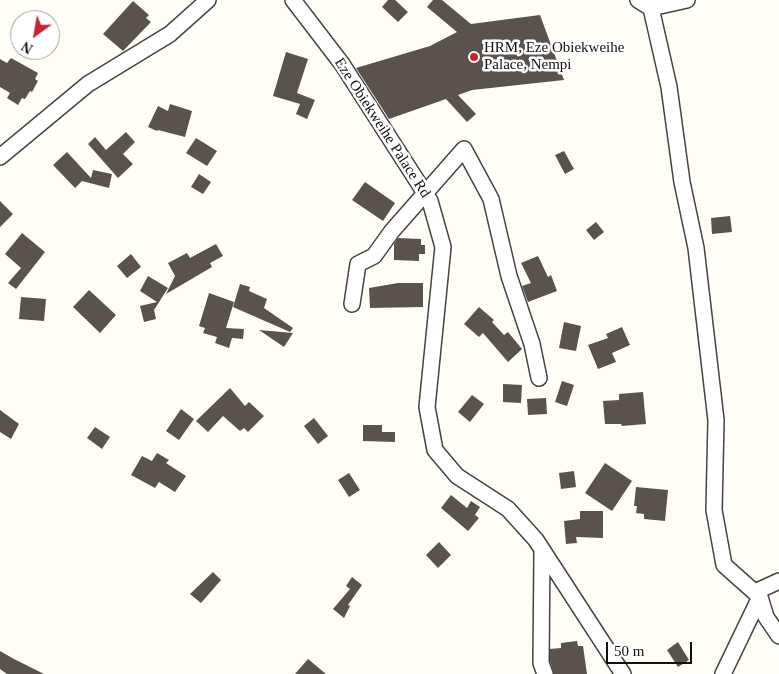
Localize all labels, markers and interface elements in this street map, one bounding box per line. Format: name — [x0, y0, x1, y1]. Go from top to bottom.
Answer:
north arrow — [10, 10, 60, 60]
text: N — [19, 38, 36, 56]
place label: HRM, Eze Obiekweihe Palace, Nempi — [484, 39, 624, 74]
marker: HRM, Eze Obiekweihe Palace, Nempi — [468, 51, 480, 63]
street label: Eze Obiekweihe Palace Rd — [330, 55, 434, 201]
scale bar — [609, 632, 695, 664]
text: 50 m — [614, 643, 644, 659]

